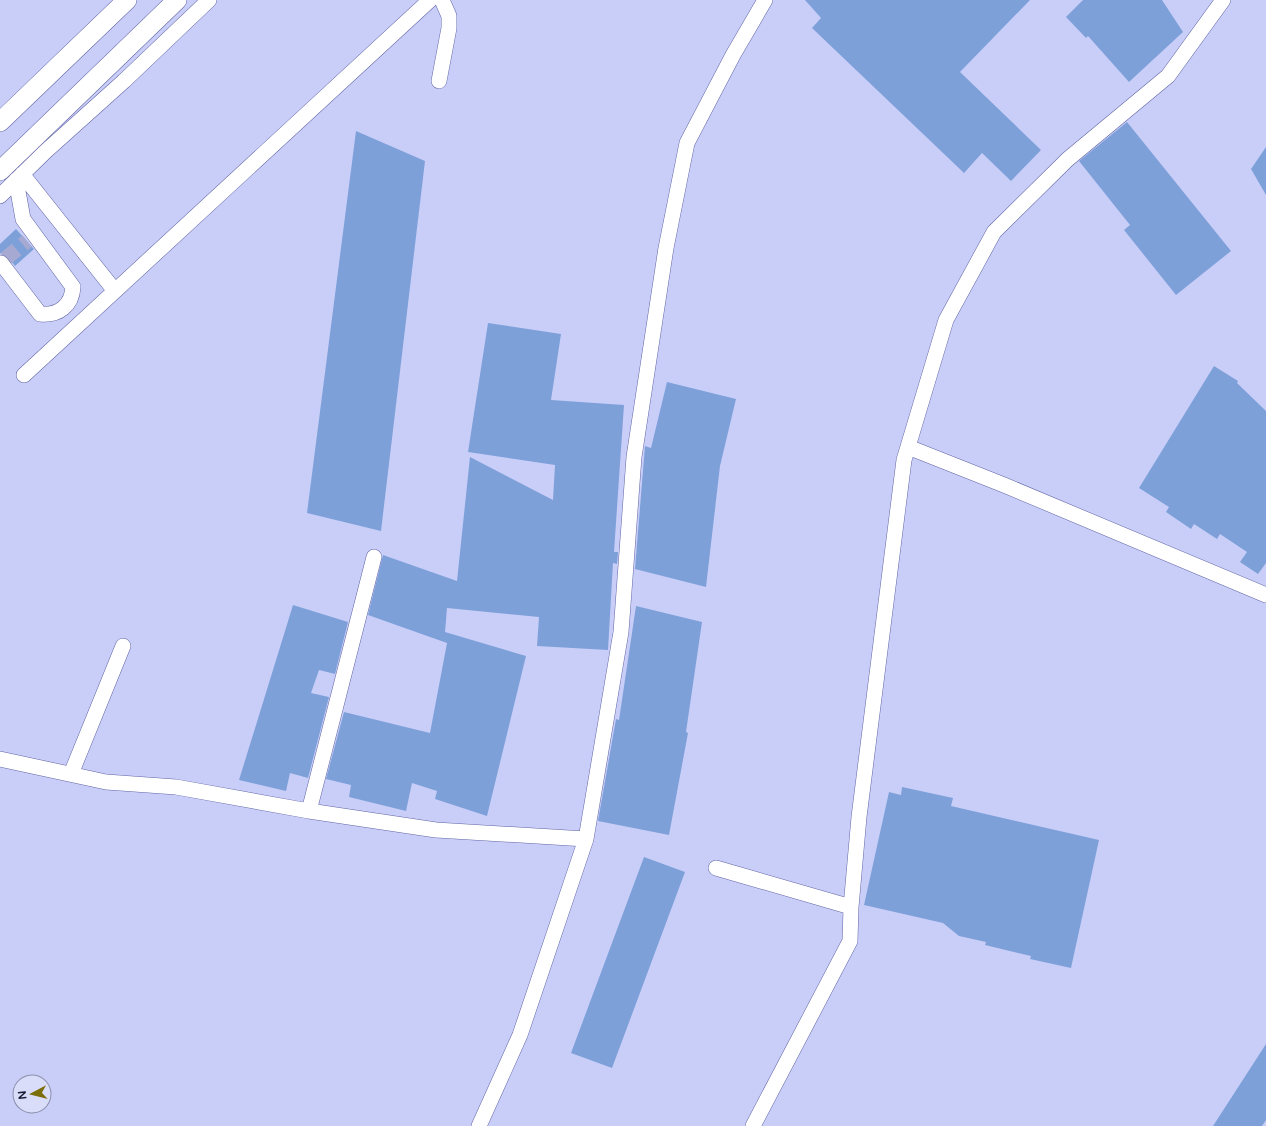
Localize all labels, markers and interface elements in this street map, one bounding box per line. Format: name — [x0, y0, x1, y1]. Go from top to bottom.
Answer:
north arrow — [12, 1074, 52, 1114]
text: N — [16, 1090, 30, 1100]

